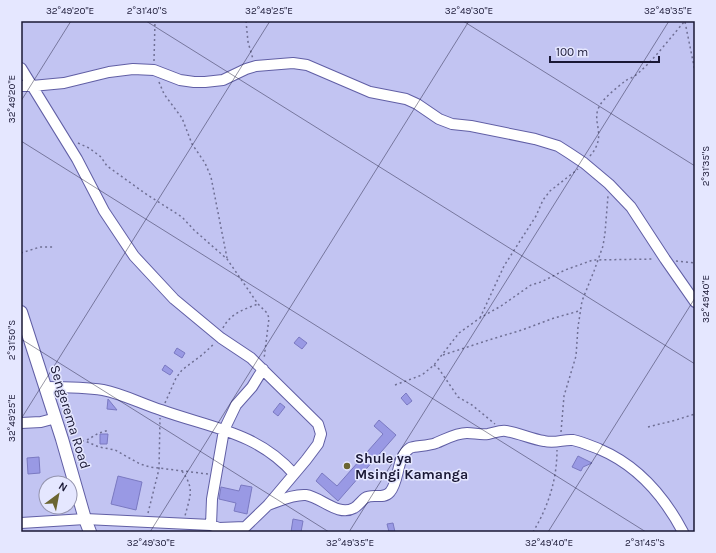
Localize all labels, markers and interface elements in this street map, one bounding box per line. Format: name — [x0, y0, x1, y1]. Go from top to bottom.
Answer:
text: 32°49'20"E — [46, 5, 94, 17]
text: 2°31'40"S — [127, 5, 167, 17]
text: 32°49'25"E — [245, 5, 293, 17]
text: 32°49'30"E — [445, 5, 493, 17]
text: 32°49'35"E — [644, 5, 692, 17]
scale bar — [550, 38, 659, 64]
text: 100 m — [556, 45, 588, 59]
text: 32°49'20"E — [6, 75, 18, 123]
text: 2°31'35"S — [700, 146, 712, 186]
text: 32°49'40"E — [700, 275, 712, 323]
text: 2°31'50"S — [6, 320, 18, 360]
street label: Sengerema Road — [46, 363, 94, 471]
text: 32°49'25"E — [6, 394, 18, 442]
place label: Shule ya Msingi Kamanga — [355, 450, 468, 483]
marker: Shule ya Msingi Kamanga — [342, 461, 352, 471]
north arrow — [38, 475, 78, 515]
text: N — [56, 479, 70, 495]
text: 32°49'30"E — [127, 537, 175, 549]
text: 32°49'35"E — [326, 537, 374, 549]
text: 32°49'40"E — [525, 537, 573, 549]
text: 2°31'45"S — [625, 537, 665, 549]

